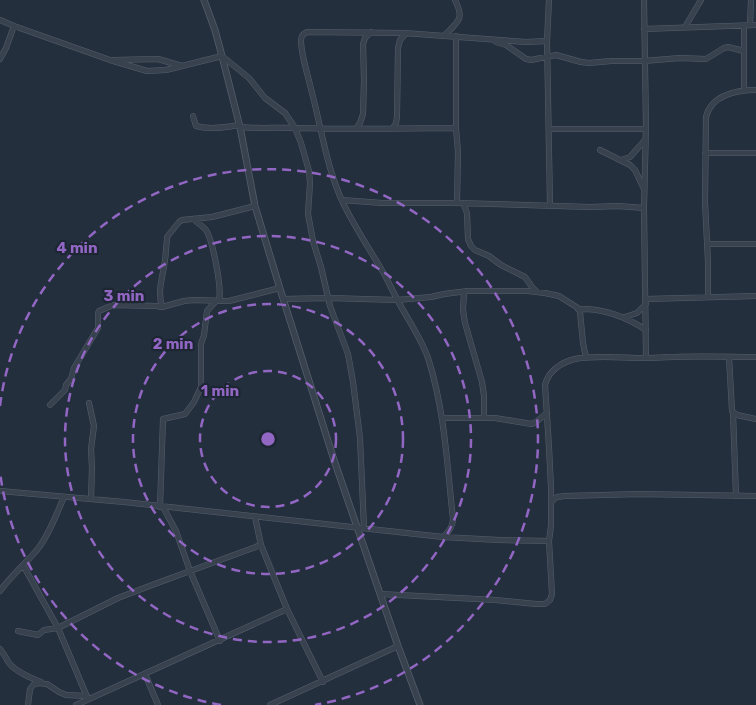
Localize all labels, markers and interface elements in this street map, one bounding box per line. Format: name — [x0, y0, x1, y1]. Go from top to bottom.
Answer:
text: 4 min — [56, 239, 98, 257]
text: 3 min — [104, 287, 144, 305]
text: 2 min — [153, 335, 193, 353]
text: 1 min — [201, 382, 239, 400]
centre of rings — [259, 430, 277, 448]

